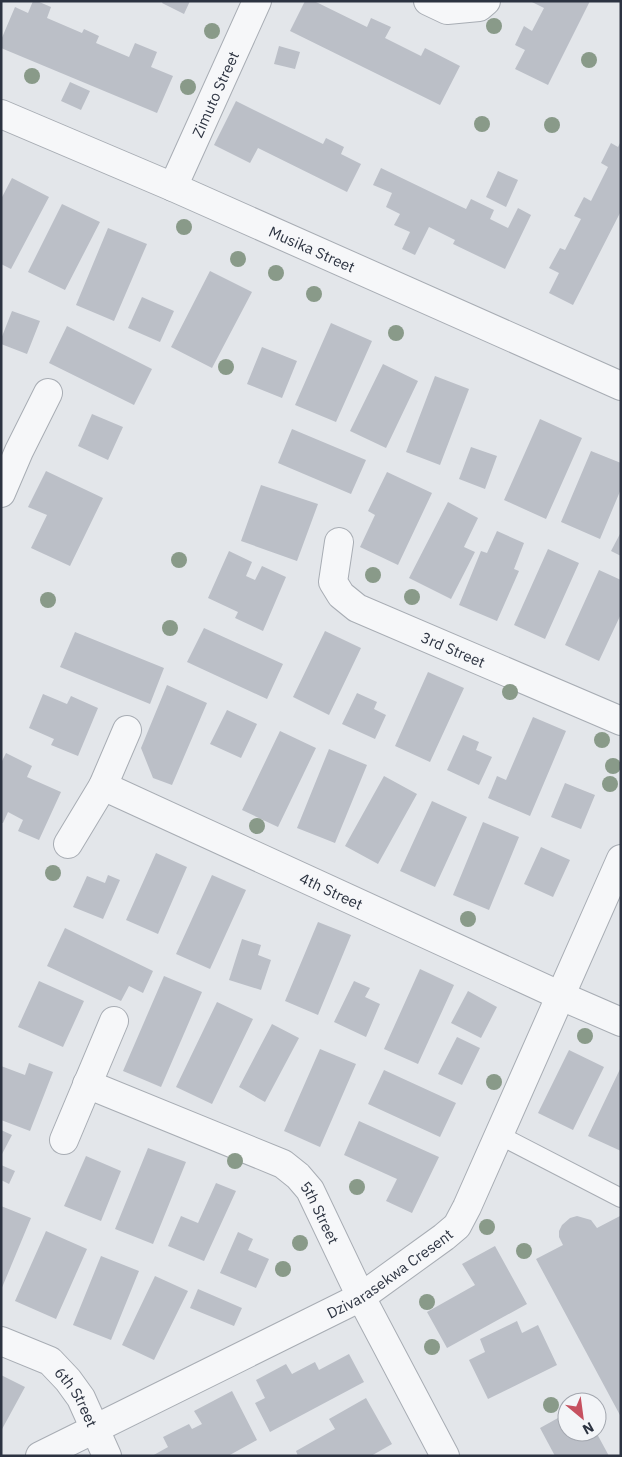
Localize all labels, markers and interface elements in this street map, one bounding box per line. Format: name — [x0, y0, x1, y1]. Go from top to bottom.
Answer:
street label: Zimuto Street — [187, 48, 243, 140]
street label: Musika Street — [266, 221, 358, 276]
street label: 3rd Street — [418, 627, 488, 671]
street label: 4th Street — [297, 868, 366, 913]
street label: 5th Street — [297, 1177, 344, 1247]
street label: Dzivarasekwa Cresent — [323, 1224, 457, 1322]
street label: 6th Street — [51, 1363, 102, 1430]
north arrow — [557, 1392, 607, 1442]
text: N — [580, 1418, 597, 1439]

